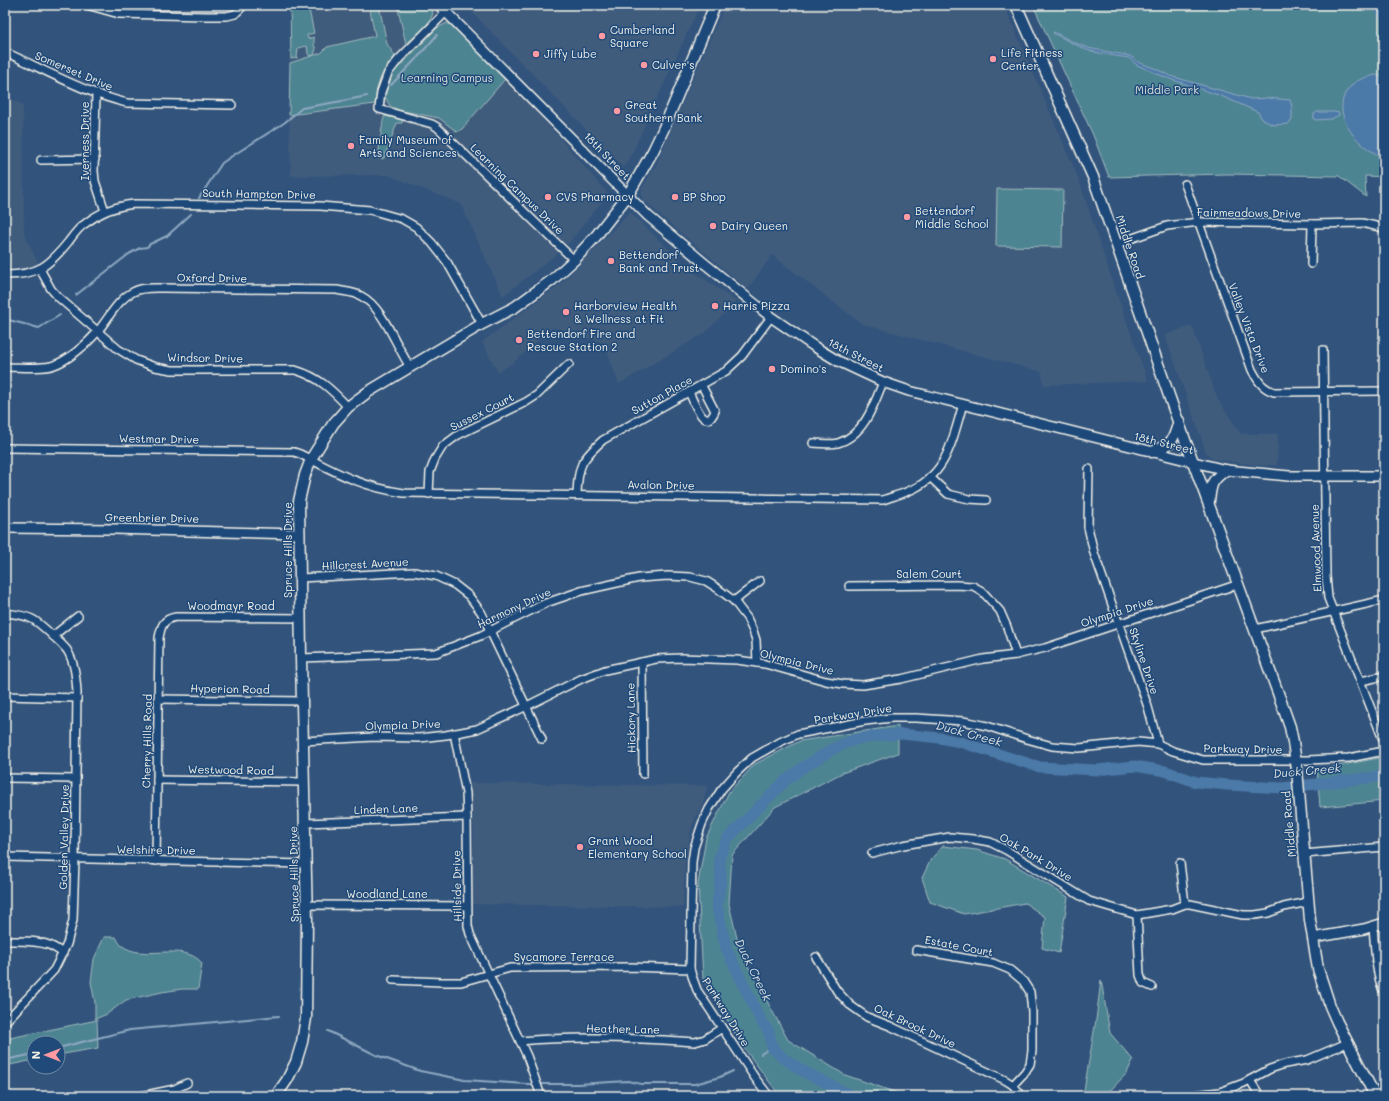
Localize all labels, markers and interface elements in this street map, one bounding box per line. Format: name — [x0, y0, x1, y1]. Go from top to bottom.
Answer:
place label: Cumberland Square — [610, 22, 675, 50]
marker: Cumberland Square — [597, 31, 607, 41]
place label: Life Fitness Center — [1001, 45, 1063, 73]
place label: Jiffy Lube — [544, 46, 597, 61]
street label: Somerset Drive — [33, 47, 116, 94]
marker: Jiffy Lube — [531, 49, 541, 59]
marker: Life Fitness Center — [988, 54, 998, 64]
place label: Culver's — [652, 57, 695, 72]
marker: Culver's — [639, 60, 649, 70]
park label: Learning Campus — [401, 70, 493, 85]
park label: Middle Park — [1135, 82, 1199, 97]
place label: Great Southern Bank — [625, 97, 702, 125]
street label: Iverness Drive — [77, 101, 92, 181]
marker: Great Southern Bank — [612, 106, 622, 116]
street label: 18th Street — [581, 128, 634, 183]
place label: Family Museum of Arts and Sciences — [359, 132, 457, 160]
street label: Learning Campus Drive — [467, 140, 568, 237]
marker: Family Museum of Arts and Sciences — [346, 141, 356, 151]
street label: South Hampton Drive — [202, 185, 316, 202]
place label: CVS Pharmacy — [556, 189, 634, 204]
place label: BP Shop — [683, 189, 726, 204]
marker: CVS Pharmacy — [543, 192, 553, 202]
marker: BP Shop — [670, 192, 680, 202]
place label: Bettendorf Middle School — [915, 203, 989, 231]
street label: Fairmeadows Drive — [1197, 204, 1301, 221]
marker: Bettendorf Middle School — [902, 212, 912, 222]
street label: Middle Road — [1113, 213, 1148, 281]
place label: Dairy Queen — [721, 218, 788, 233]
marker: Dairy Queen — [708, 221, 718, 231]
place label: Bettendorf Bank and Trust — [619, 247, 700, 275]
marker: Bettendorf Bank and Trust — [606, 256, 616, 266]
street label: Oxford Drive — [177, 269, 247, 286]
street label: Valley Vista Drive — [1225, 281, 1274, 375]
place label: Harborview Health & Wellness at Fit — [574, 298, 677, 326]
place label: Harris Pizza — [723, 298, 790, 313]
marker: Harris Pizza — [710, 301, 720, 311]
marker: Harborview Health & Wellness at Fit — [561, 307, 571, 317]
place label: Bettendorf Fire and Rescue Station 2 — [527, 326, 635, 354]
street label: 18th Street — [826, 334, 887, 375]
marker: Bettendorf Fire and Rescue Station 2 — [514, 335, 524, 345]
street label: Windsor Drive — [167, 349, 243, 366]
place label: Domino's — [780, 361, 827, 376]
marker: Domino's — [767, 364, 777, 374]
street label: Sutton Place — [629, 372, 695, 418]
street label: Sussex Court — [447, 389, 516, 434]
street label: 18th Street — [1133, 428, 1196, 457]
street label: Westmar Drive — [119, 430, 200, 447]
street label: Avalon Drive — [627, 476, 695, 493]
street label: Spruce Hills Drive — [280, 502, 295, 598]
street label: Elmwood Avenue — [1306, 504, 1325, 592]
street label: Greenbrier Drive — [105, 509, 199, 526]
street label: Hillcrest Avenue — [321, 554, 409, 573]
street label: Salem Court — [896, 566, 962, 581]
street label: Harmony Drive — [474, 584, 553, 631]
street label: Olympia Drive — [1079, 593, 1155, 630]
street label: Woodmayr Road — [187, 598, 275, 613]
street label: Skyline Drive — [1126, 626, 1163, 696]
street label: Olympia Drive — [759, 645, 836, 678]
street label: Hyperion Road — [190, 680, 270, 697]
street label: Hickory Lane — [622, 683, 639, 753]
street label: Cherry Hills Road — [138, 694, 155, 788]
street label: Parkway Drive — [813, 700, 893, 727]
street label: Olympia Drive — [365, 716, 441, 733]
water label: Duck Creek — [934, 717, 1005, 750]
street label: Parkway Drive — [1204, 740, 1283, 757]
water label: Duck Creek — [1272, 759, 1342, 781]
street label: Westwood Road — [188, 761, 274, 778]
street label: Golden Valley Drive — [55, 784, 72, 890]
street label: Middle Road — [1278, 790, 1299, 858]
street label: Linden Lane — [354, 800, 419, 817]
street label: Spruce Hills Drive — [285, 826, 302, 922]
street label: Oak Park Drive — [997, 829, 1076, 884]
place label: Grant Wood Elementary School — [588, 833, 687, 861]
street label: Welshire Drive — [116, 841, 196, 858]
marker: Grant Wood Elementary School — [575, 842, 585, 852]
street label: Hillside Drive — [448, 850, 465, 922]
street label: Woodland Lane — [346, 886, 428, 901]
street label: Estate Court — [924, 932, 995, 960]
water label: Duck Creek — [732, 936, 776, 1004]
street label: Sycamore Terrace — [514, 949, 614, 964]
street label: Parkway Drive — [699, 974, 754, 1049]
street label: Oak Brook Drive — [872, 1000, 959, 1051]
street label: Heather Lane — [586, 1020, 660, 1037]
north arrow — [26, 1035, 66, 1075]
text: N — [28, 1051, 43, 1059]

